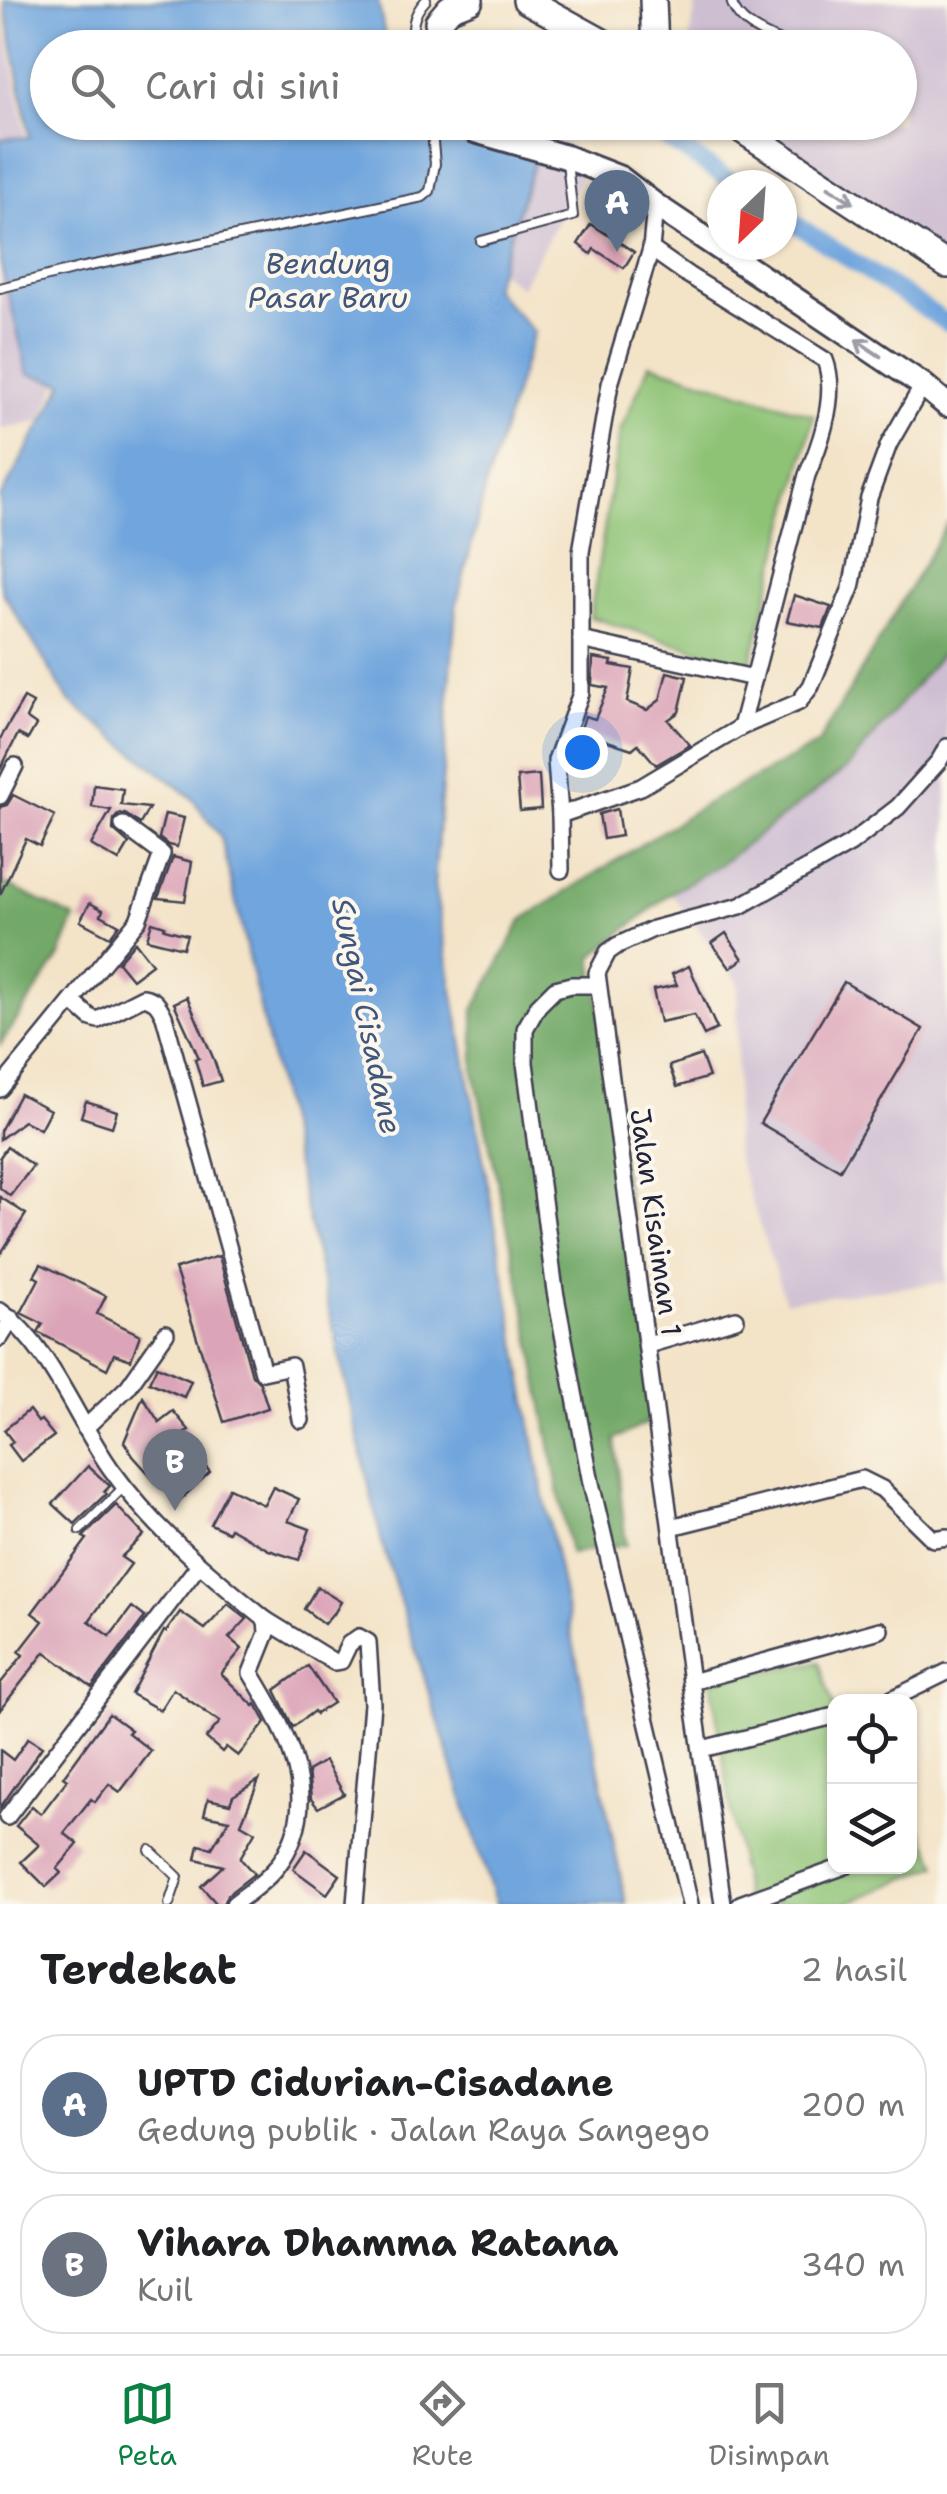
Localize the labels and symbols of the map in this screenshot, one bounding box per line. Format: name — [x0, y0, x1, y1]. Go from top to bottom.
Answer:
pin: A — [584, 170, 650, 252]
north arrow — [707, 170, 797, 260]
one-way arrow — [826, 185, 854, 206]
water label: Bendung Pasar Baru — [248, 243, 408, 318]
one-way arrow — [854, 338, 882, 359]
your location — [557, 727, 608, 778]
water label: Sungai Cisadane — [322, 894, 412, 1138]
street label: Jalan Kisaiman 1 — [621, 1106, 691, 1338]
pin: B — [142, 1428, 208, 1511]

